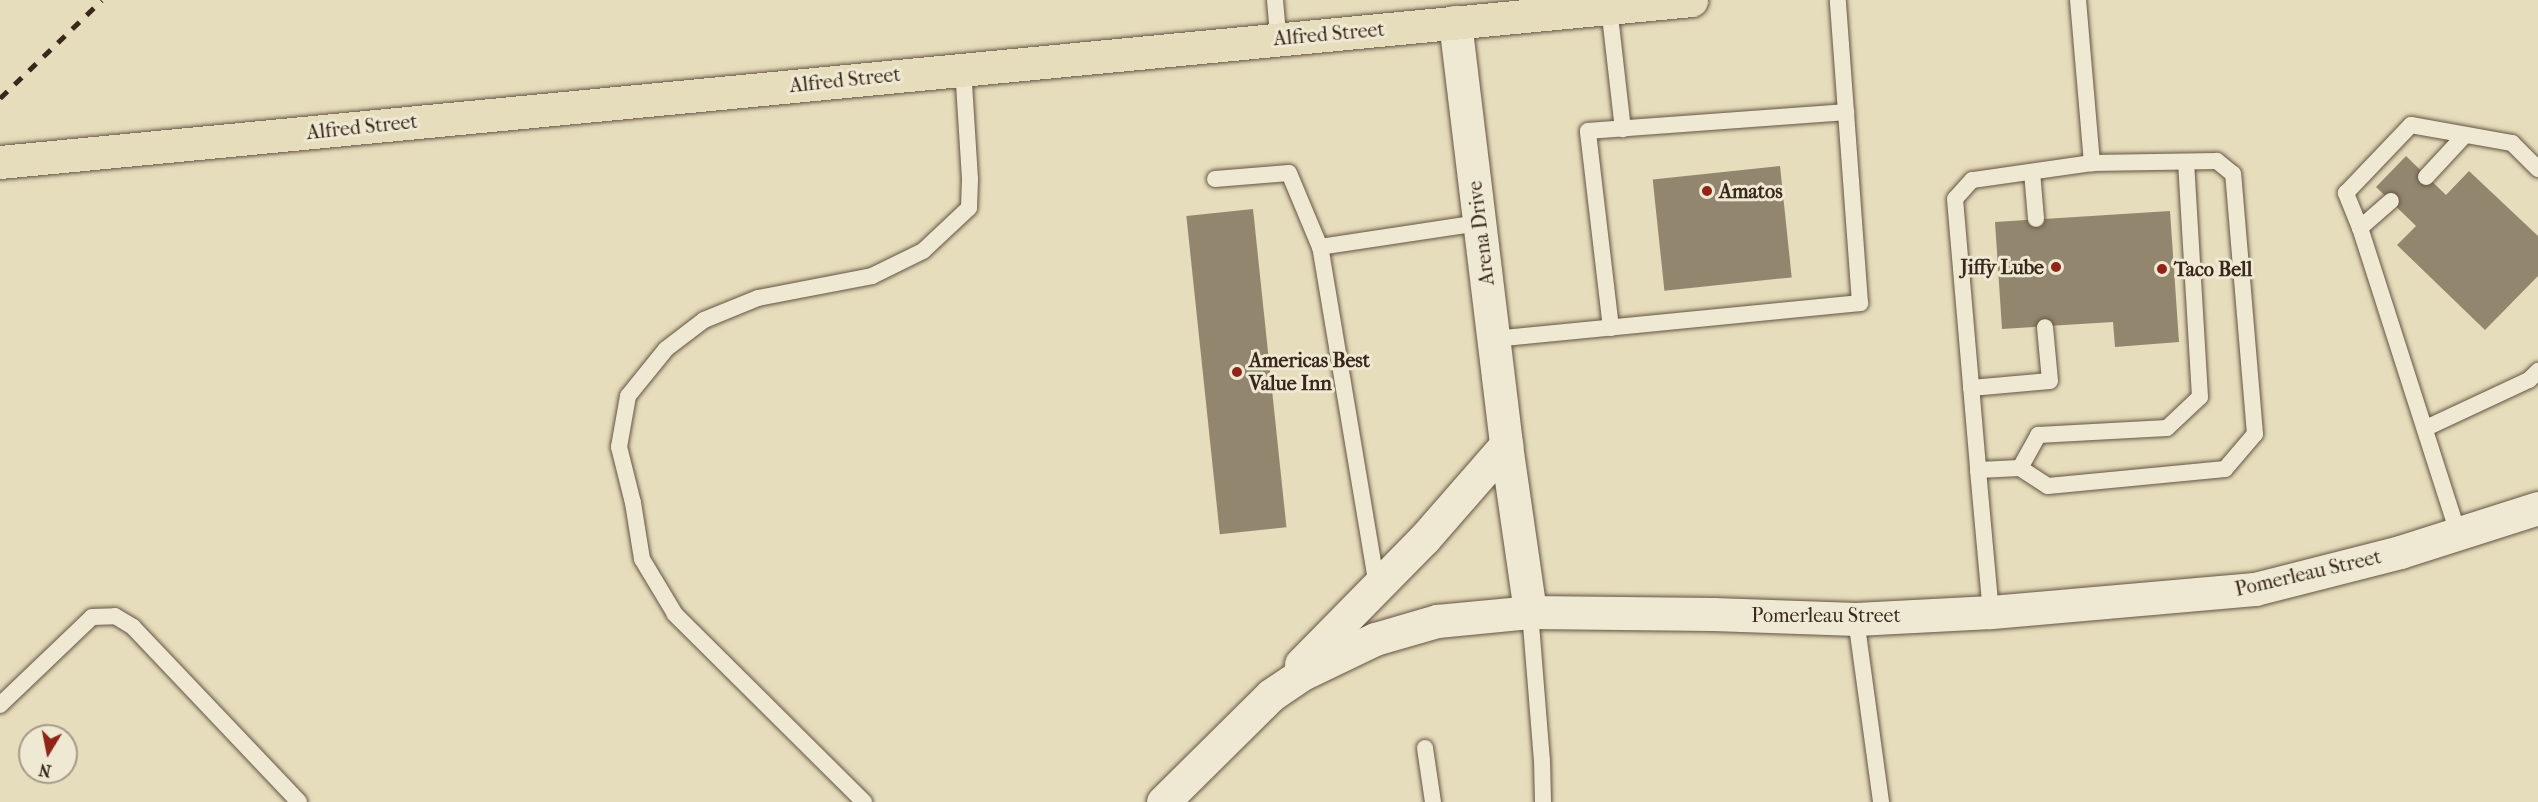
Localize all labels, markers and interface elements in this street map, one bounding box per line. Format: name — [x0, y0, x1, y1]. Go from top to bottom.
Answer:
street label: Alfred Street — [1272, 17, 1386, 51]
street label: Alfred Street — [788, 62, 902, 98]
street label: Alfred Street — [305, 109, 419, 145]
street label: Arena Drive — [1463, 179, 1499, 287]
place label: Amatos — [1719, 179, 1783, 203]
marker: Amatos — [1700, 184, 1714, 198]
place label: Jiffy Lube — [1960, 255, 2044, 279]
place label: Taco Bell — [2174, 257, 2252, 281]
marker: Jiffy Lube — [2049, 260, 2063, 274]
marker: Taco Bell — [2155, 262, 2169, 276]
place label: Americas Best Value Inn — [1249, 348, 1370, 395]
marker: Americas Best Value Inn — [1230, 365, 1244, 379]
street label: Pomerleau Street — [2233, 545, 2383, 601]
street label: Pomerleau Street — [1751, 603, 1901, 627]
north arrow — [18, 724, 78, 784]
text: N — [38, 760, 53, 781]

